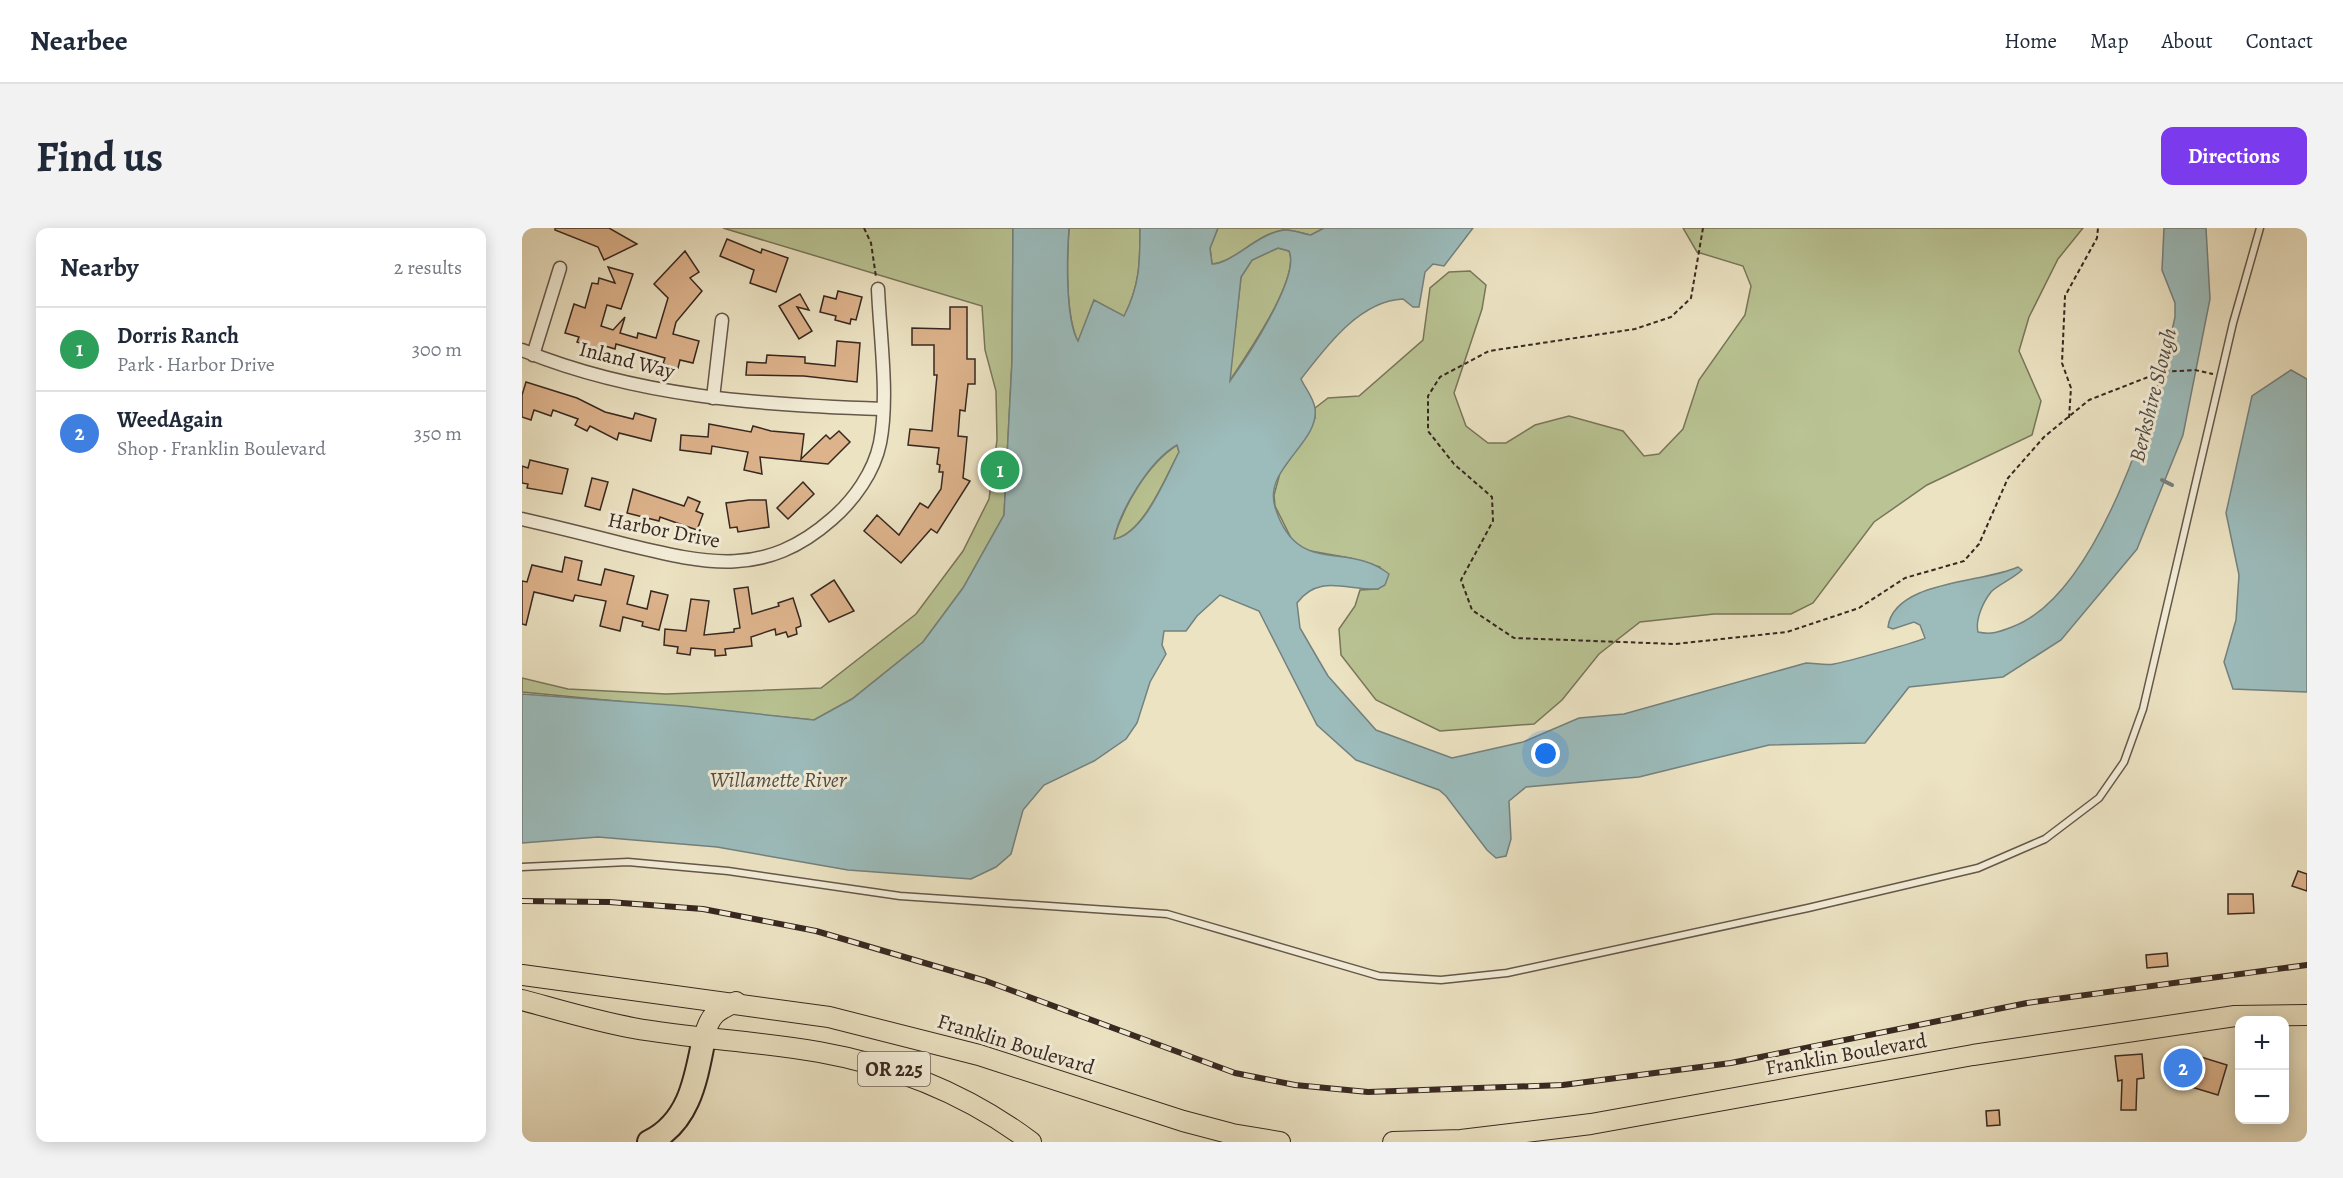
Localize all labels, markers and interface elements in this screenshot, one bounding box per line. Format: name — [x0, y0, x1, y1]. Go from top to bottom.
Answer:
text: Nearbee — [30, 22, 128, 60]
text: Home — [2004, 27, 2057, 55]
text: Map — [2090, 27, 2128, 55]
text: About — [2161, 27, 2213, 55]
text: Contact — [2246, 27, 2313, 55]
button: Directions — [2161, 127, 2307, 185]
text: Find us — [36, 128, 163, 185]
text: Nearby — [60, 250, 139, 285]
text: 2 results — [394, 254, 462, 281]
text: Dorris Ranch — [117, 321, 239, 351]
water label: Berkshire Slough — [2122, 325, 2184, 465]
street label: Inland Way — [576, 335, 678, 386]
text: 1 — [76, 336, 83, 363]
text: 300 m — [412, 336, 462, 363]
text: Park · Harbor Drive — [117, 351, 275, 378]
text: WeedAgain — [117, 405, 223, 435]
text: 2 — [75, 420, 84, 447]
text: 350 m — [414, 420, 462, 447]
text: Shop · Franklin Boulevard — [117, 435, 326, 462]
pin: 1 — [980, 448, 1020, 492]
street label: Harbor Drive — [606, 505, 722, 555]
your location — [1531, 739, 1560, 768]
water label: Willamette River — [710, 765, 848, 795]
street label: Franklin Boulevard — [934, 1007, 1099, 1081]
map controls — [2235, 1016, 2289, 1124]
button: + — [2235, 1016, 2289, 1070]
street label: Franklin Boulevard — [1763, 1026, 1929, 1082]
pin: 2 — [2164, 1046, 2202, 1090]
road number: OR 225 — [858, 1052, 930, 1086]
button: − — [2235, 1070, 2289, 1124]

